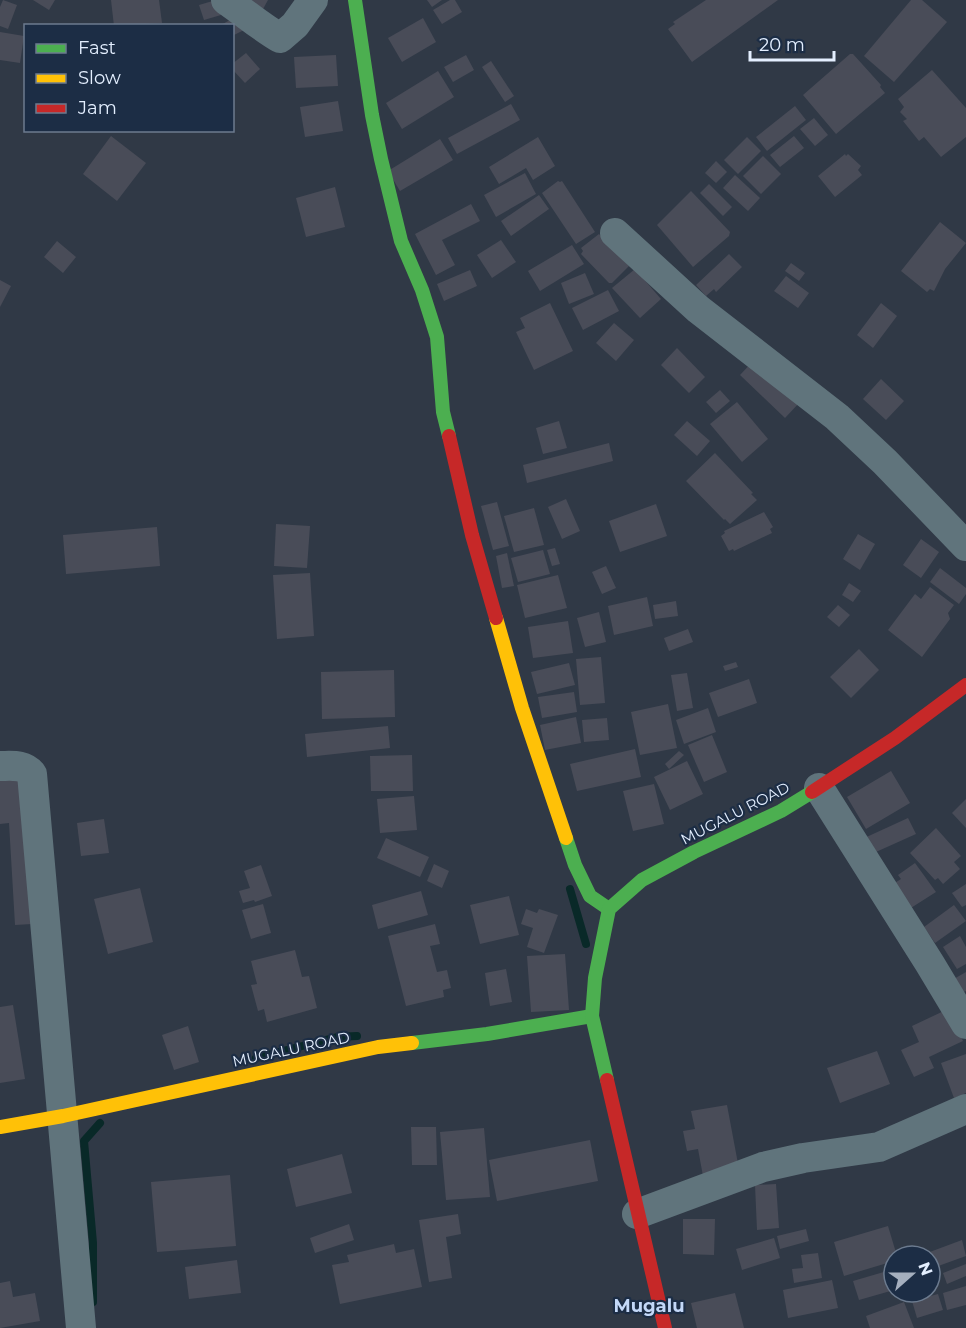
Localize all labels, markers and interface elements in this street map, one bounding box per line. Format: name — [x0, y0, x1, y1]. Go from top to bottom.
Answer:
legend — [24, 24, 234, 132]
scale bar — [750, 24, 834, 62]
text: 20 m — [759, 34, 805, 56]
text: Fast — [78, 37, 116, 59]
text: Slow — [78, 67, 121, 89]
text: Jam — [77, 97, 117, 119]
street label: MUGALU ROAD — [677, 777, 793, 849]
street label: MUGALU ROAD — [231, 1027, 351, 1071]
north arrow — [882, 1244, 942, 1304]
text: N — [914, 1259, 937, 1278]
district label: Mugalu — [613, 1295, 685, 1317]

